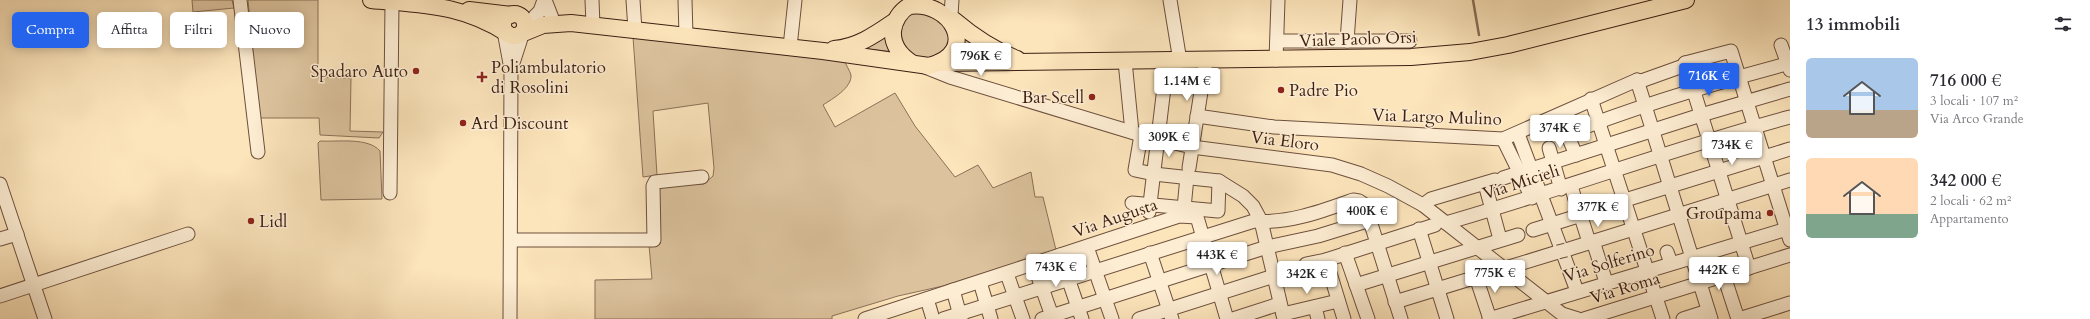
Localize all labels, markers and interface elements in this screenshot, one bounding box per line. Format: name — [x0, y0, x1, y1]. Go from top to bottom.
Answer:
chip: Compra — [12, 12, 89, 48]
chip: Affitta — [97, 12, 162, 48]
chip: Filtri — [170, 12, 227, 48]
chip: Nuovo — [235, 12, 304, 48]
text: 13 immobili — [1806, 13, 1900, 36]
icon: filters — [2052, 13, 2074, 35]
street label: Viale Paolo Orsi — [1299, 25, 1417, 53]
pin: 796K € — [948, 43, 1014, 77]
text: 796K € — [960, 47, 1002, 65]
place label: Poliambulatorio di Rosolini — [491, 56, 606, 99]
place label: Spadaro Auto — [311, 60, 408, 83]
pin: 716K € — [1676, 63, 1742, 97]
marker: Spadaro Auto — [411, 66, 421, 76]
text: 716K € — [1688, 67, 1730, 85]
pin: 1.14M € — [1150, 68, 1224, 102]
text: 716 000 € — [1930, 69, 2002, 92]
marker: Poliambulatorio di Rosolini — [476, 71, 488, 83]
text: 1.14M € — [1163, 72, 1211, 90]
icon: home — [1838, 74, 1886, 122]
place label: Padre Pio — [1289, 79, 1358, 102]
marker: Padre Pio — [1276, 85, 1286, 95]
place label: Bar Scell — [1022, 86, 1085, 109]
marker: Bar Scell — [1087, 92, 1097, 102]
text: 3 locali · 107 m² — [1930, 92, 2018, 110]
street label: Via Largo Mulino — [1372, 103, 1502, 131]
text: Via Arco Grande — [1930, 110, 2024, 128]
place label: Ard Discount — [471, 112, 569, 135]
pin: 374K € — [1527, 115, 1593, 149]
marker: Ard Discount — [458, 118, 468, 128]
text: 374K € — [1539, 119, 1581, 137]
pin: 309K € — [1136, 124, 1202, 158]
street label: Via Eloro — [1250, 125, 1320, 157]
text: 309K € — [1148, 128, 1190, 146]
pin: 734K € — [1699, 132, 1765, 166]
text: 734K € — [1711, 136, 1753, 154]
street label: Via Micieli — [1480, 159, 1562, 205]
text: 342 000 € — [1930, 169, 2002, 192]
icon: home — [1838, 174, 1886, 222]
text: 2 locali · 62 m² — [1930, 192, 2011, 210]
street label: Via Augusta — [1070, 193, 1161, 243]
pin: 377K € — [1565, 194, 1631, 228]
pin: 400K € — [1334, 198, 1400, 232]
text: 377K € — [1577, 198, 1619, 216]
text: 400K € — [1346, 202, 1388, 220]
place label: Groupama — [1686, 202, 1763, 225]
marker: Groupama — [1765, 208, 1775, 218]
place label: Lidl — [259, 210, 288, 233]
text: Appartamento — [1930, 210, 2009, 228]
marker: Lidl — [246, 216, 256, 226]
street label: Via Solferino — [1561, 238, 1657, 288]
pin: 443K € — [1184, 242, 1250, 276]
text: 443K € — [1196, 246, 1238, 264]
pin: 743K € — [1023, 254, 1089, 288]
pin: 442K € — [1686, 257, 1752, 291]
text: 743K € — [1035, 258, 1077, 276]
pin: 775K € — [1462, 260, 1528, 294]
pin: 342K € — [1274, 261, 1340, 295]
text: 442K € — [1698, 261, 1740, 279]
text: 775K € — [1474, 264, 1516, 282]
text: 342K € — [1286, 265, 1328, 283]
street label: Via Roma — [1587, 266, 1663, 310]

